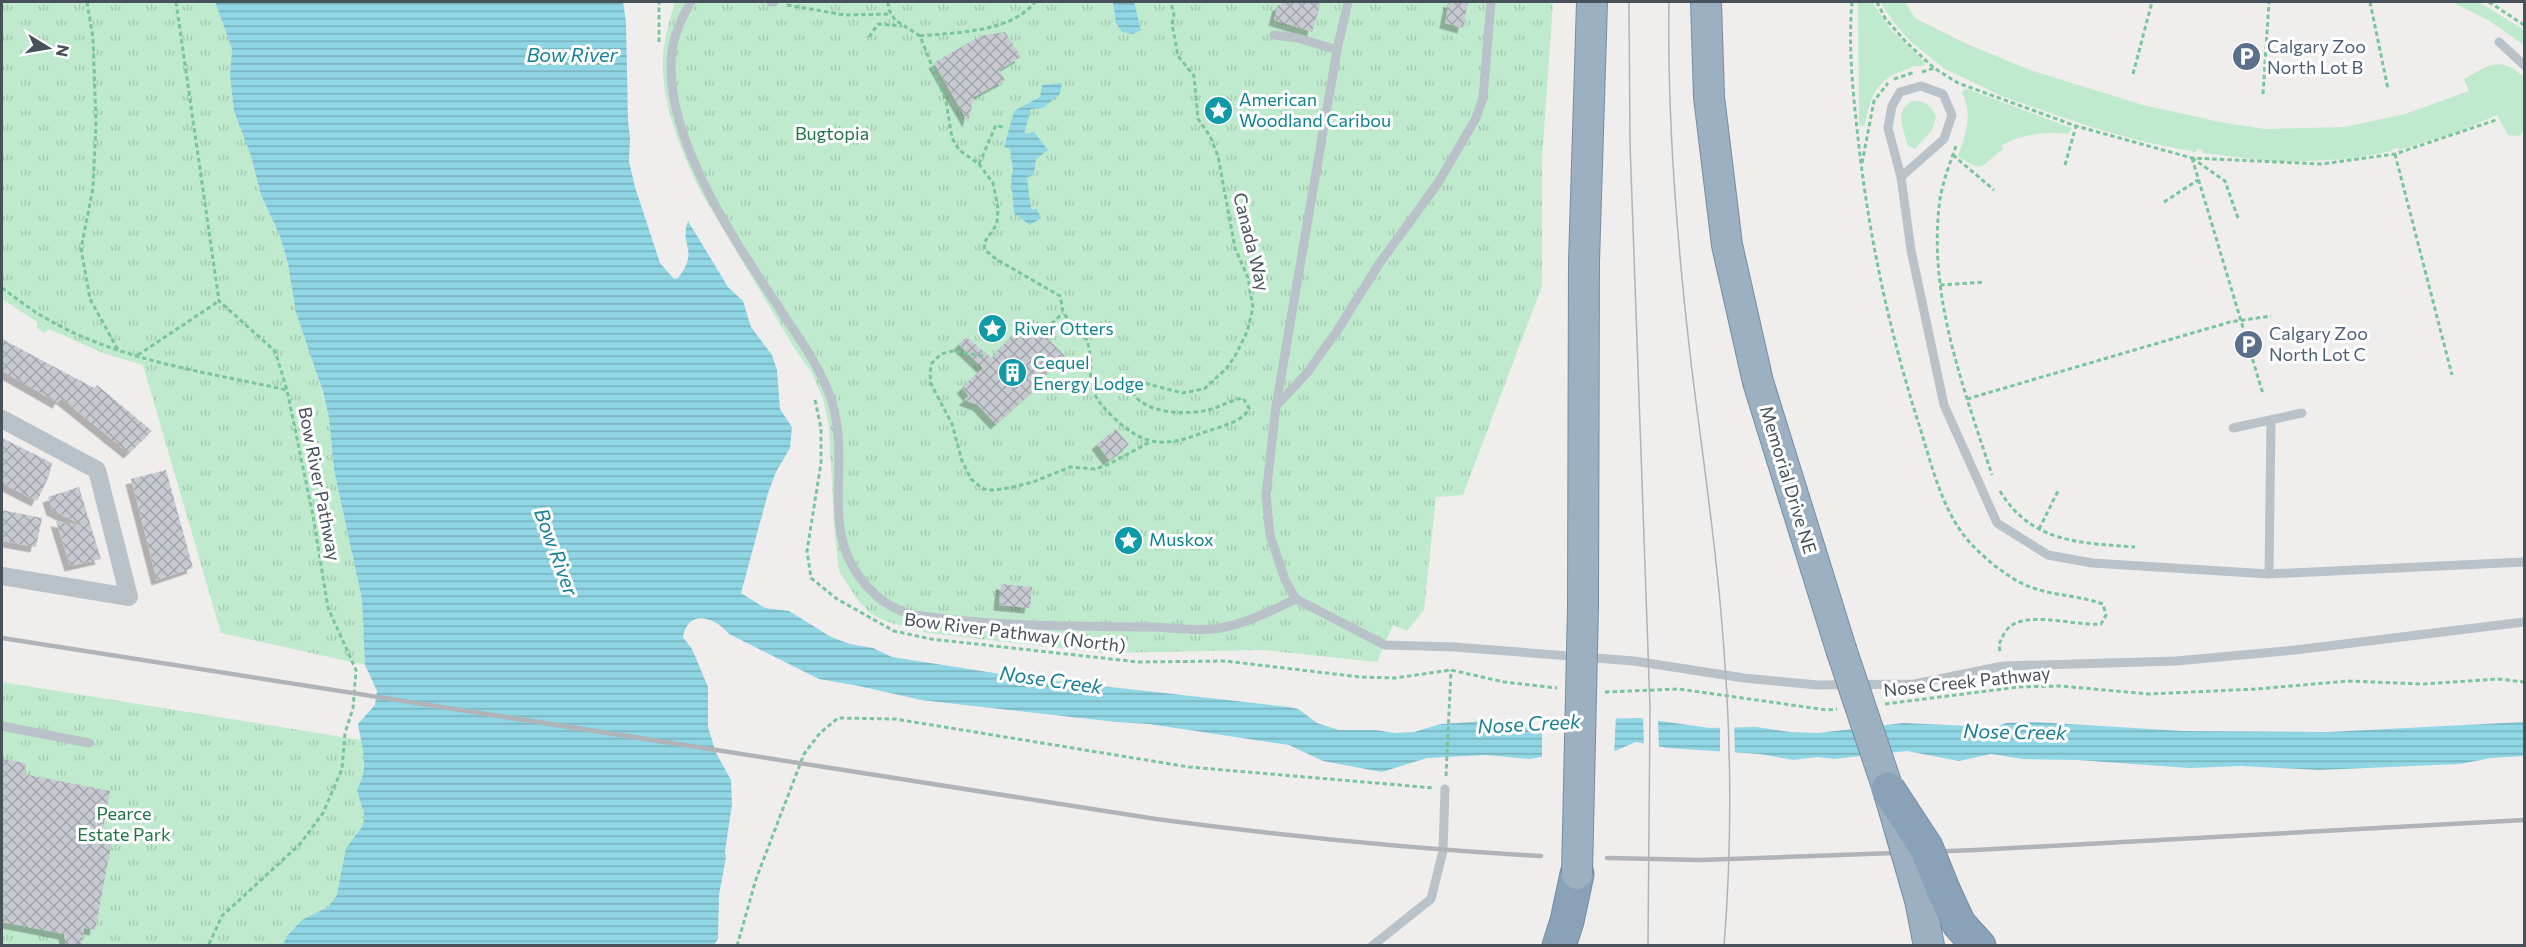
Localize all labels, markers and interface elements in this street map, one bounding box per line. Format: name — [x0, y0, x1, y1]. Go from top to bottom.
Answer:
north arrow — [18, 18, 78, 78]
place label: Calgary Zoo North Lot B — [2267, 35, 2366, 78]
parking icon: Calgary Zoo North Lot B — [2230, 41, 2262, 73]
water label: Bow River — [526, 42, 619, 66]
text: N — [53, 43, 74, 59]
place label: American Woodland Caribou — [1239, 88, 1391, 131]
place icon: American Woodland Caribou — [1202, 94, 1234, 126]
park label: Bugtopia — [795, 122, 869, 144]
street label: Canada Way — [1229, 190, 1275, 293]
place icon: River Otters — [977, 313, 1009, 345]
place label: River Otters — [1014, 317, 1114, 339]
place label: Calgary Zoo North Lot C — [2269, 322, 2368, 365]
parking icon: Calgary Zoo North Lot C — [2232, 328, 2264, 360]
place label: Cequel Energy Lodge — [1033, 351, 1144, 394]
building icon: Cequel Energy Lodge — [996, 357, 1028, 389]
street label: Memorial Drive NE — [1756, 403, 1822, 556]
street label: Bow River Pathway — [294, 405, 346, 563]
water label: Bow River — [530, 505, 584, 600]
place icon: Muskox — [1112, 524, 1144, 556]
place label: Muskox — [1149, 528, 1214, 550]
street label: Bow River Pathway (North) — [903, 607, 1127, 657]
water label: Nose Creek — [998, 660, 1105, 698]
street label: Nose Creek Pathway — [1882, 661, 2051, 701]
water label: Nose Creek — [1477, 708, 1582, 738]
water label: Nose Creek — [1963, 718, 2068, 744]
park label: Pearce Estate Park — [77, 802, 171, 845]

